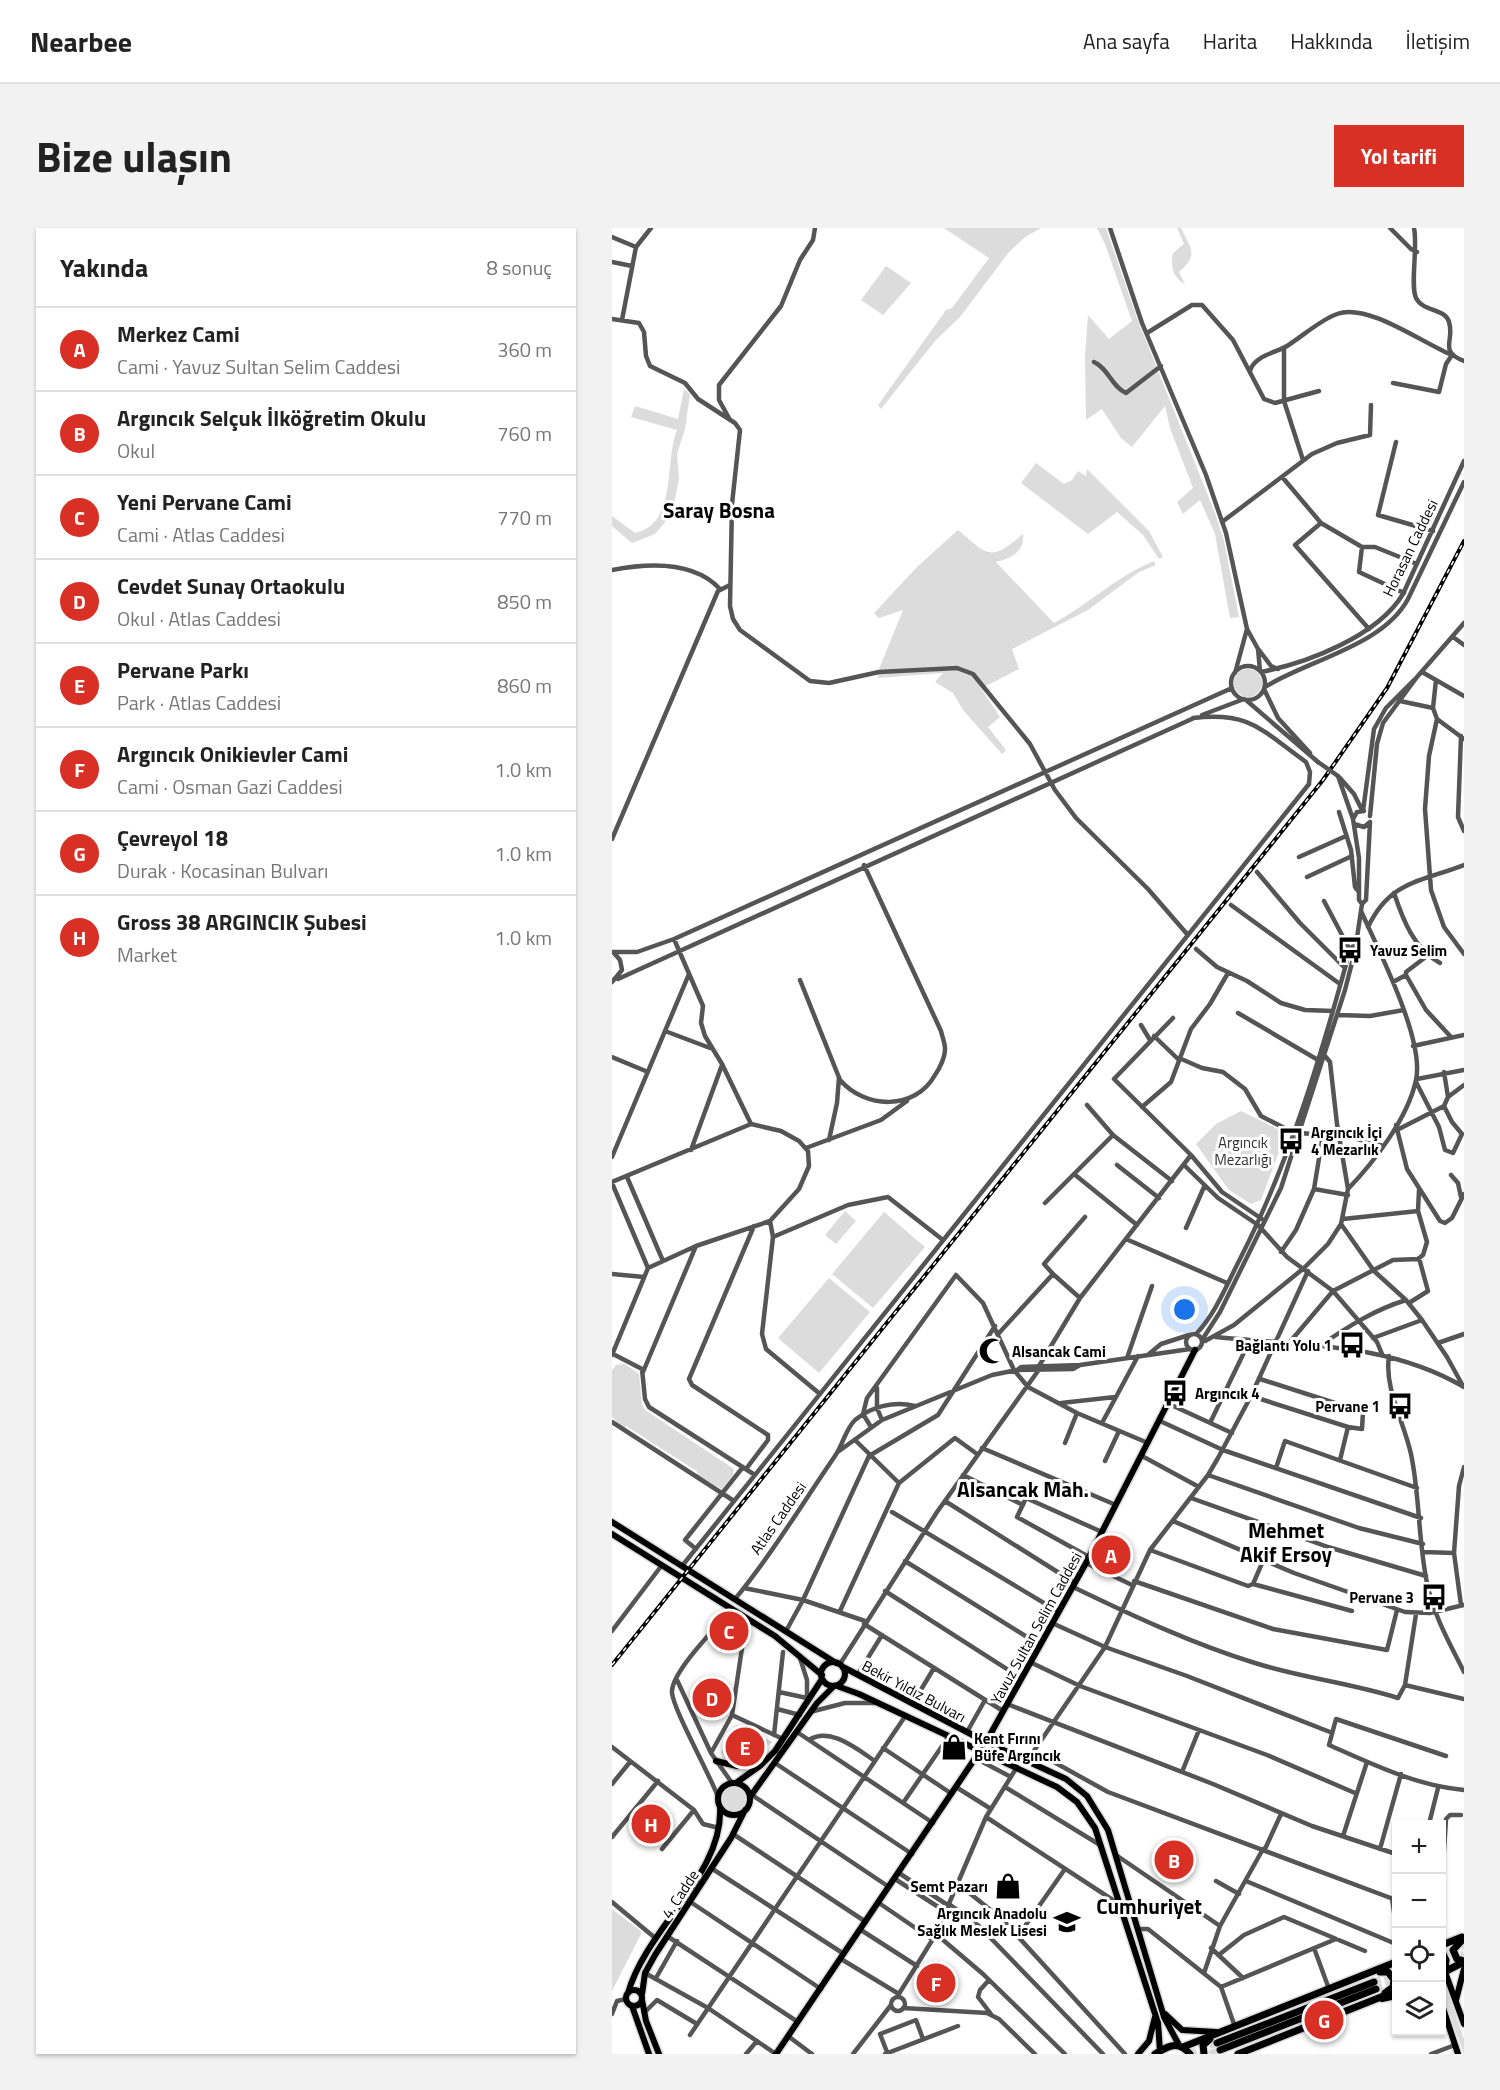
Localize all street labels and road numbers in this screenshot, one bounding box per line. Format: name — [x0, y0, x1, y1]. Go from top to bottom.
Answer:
street label: Horasan Caddesi — [1376, 495, 1444, 601]
street label: Atlas Caddesi — [744, 1477, 812, 1559]
street label: Yavuz Sultan Selim Caddesi — [984, 1548, 1088, 1708]
street label: Bekir Yıldız Bulvarı — [858, 1654, 970, 1728]
street label: 4. Cadde — [656, 1865, 704, 1923]

